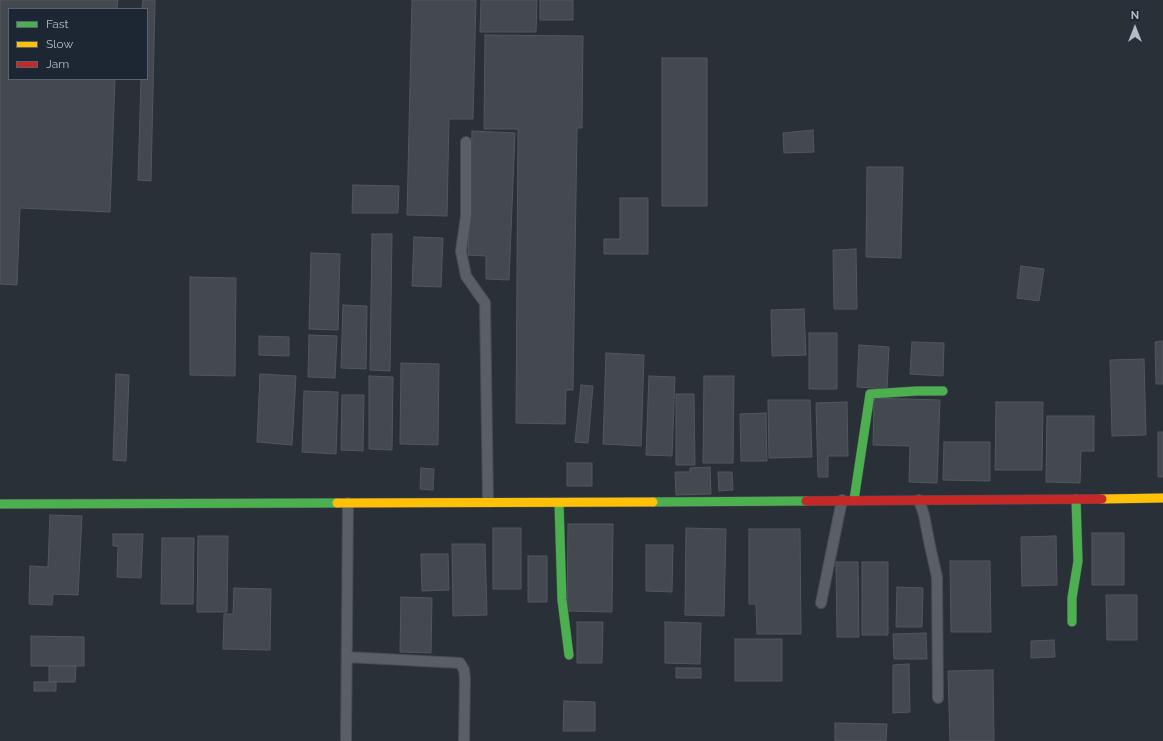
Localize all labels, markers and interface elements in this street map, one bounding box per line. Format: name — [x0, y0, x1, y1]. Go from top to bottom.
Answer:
legend — [8, 8, 148, 80]
north arrow — [1115, 8, 1155, 48]
text: N — [1131, 9, 1139, 22]
text: Fast — [46, 17, 69, 31]
text: Slow — [46, 37, 73, 51]
text: Jam — [46, 57, 69, 71]

